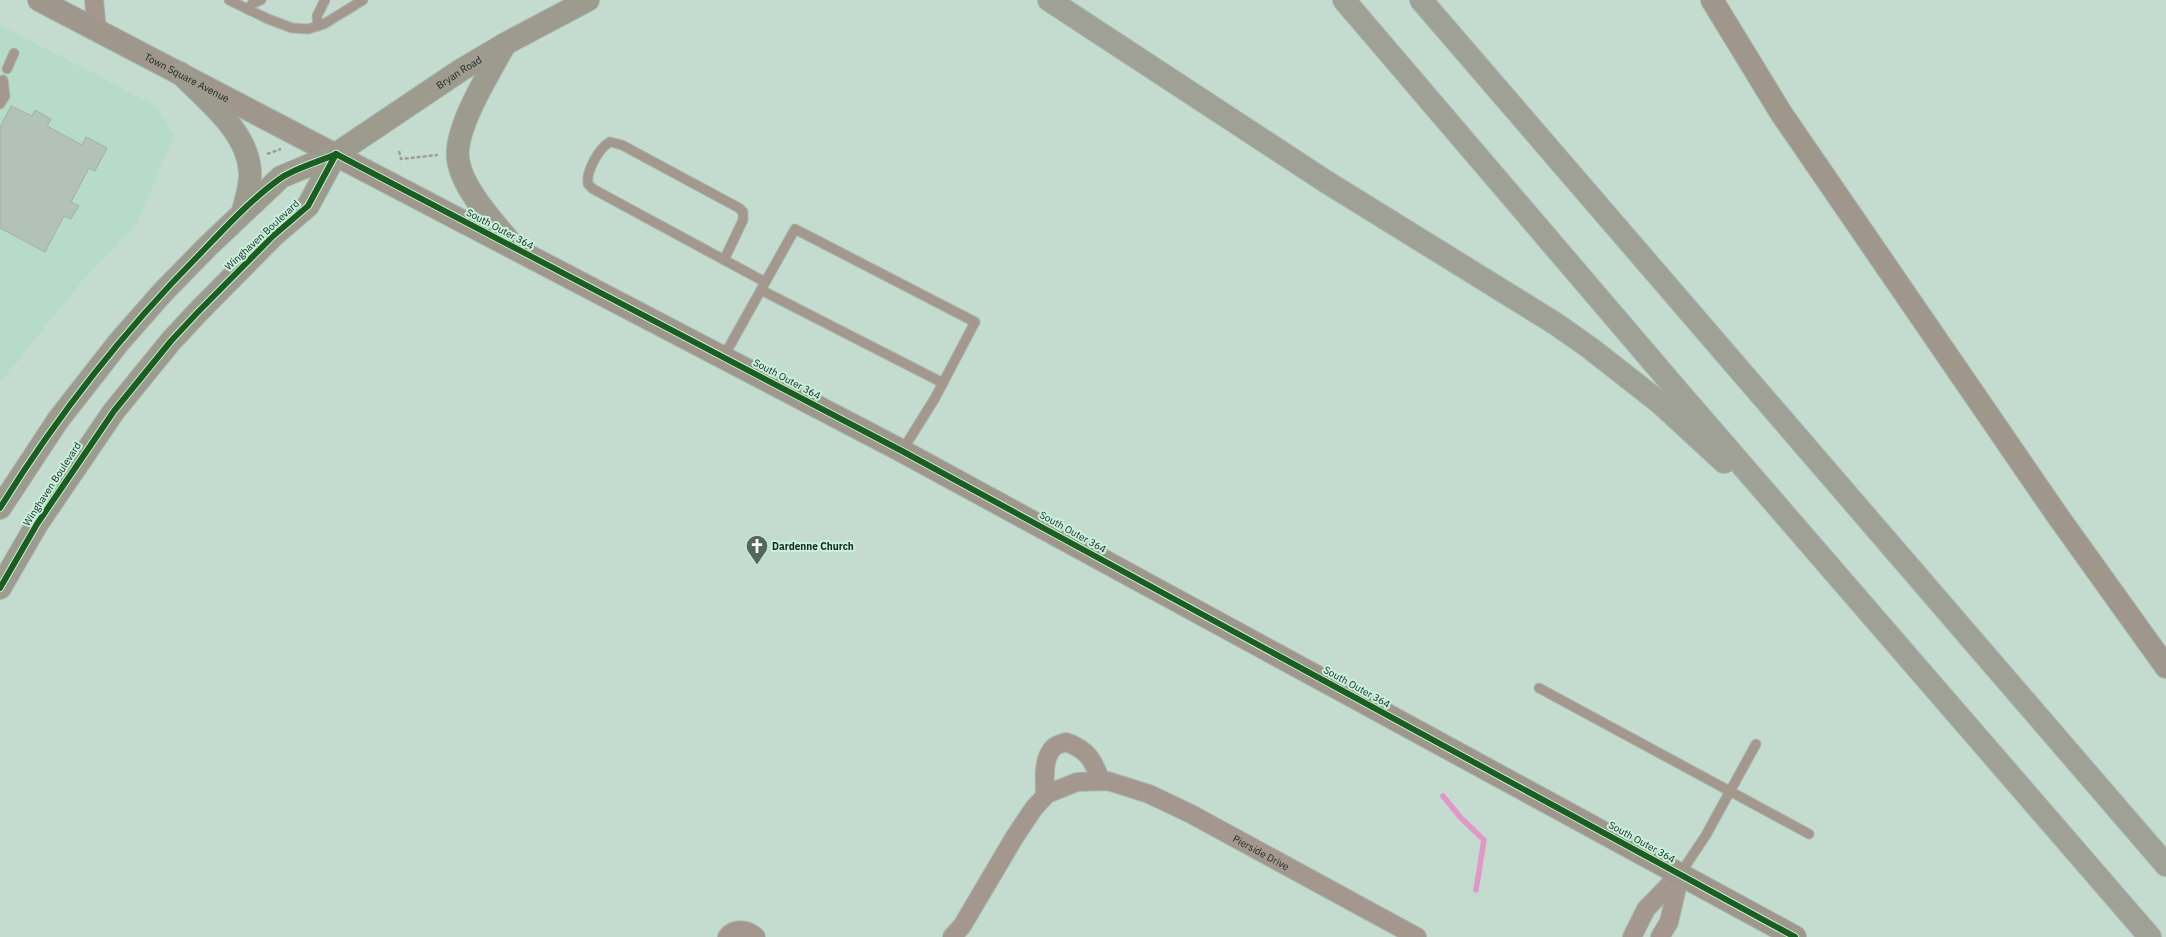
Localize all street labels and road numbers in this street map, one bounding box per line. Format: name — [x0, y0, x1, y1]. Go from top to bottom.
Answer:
street label: Town Square Avenue — [142, 50, 232, 105]
street label: Bryan Road — [433, 53, 484, 91]
street label: Winghaven Boulevard — [222, 197, 302, 273]
street label: South Outer 364 — [464, 206, 536, 252]
street label: South Outer 364 — [751, 356, 823, 402]
street label: Winghaven Boulevard — [20, 440, 84, 528]
street label: South Outer 364 — [1037, 508, 1109, 556]
street label: South Outer 364 — [1321, 663, 1393, 711]
street label: South Outer 364 — [1606, 818, 1678, 866]
street label: Pierside Drive — [1231, 832, 1292, 873]

